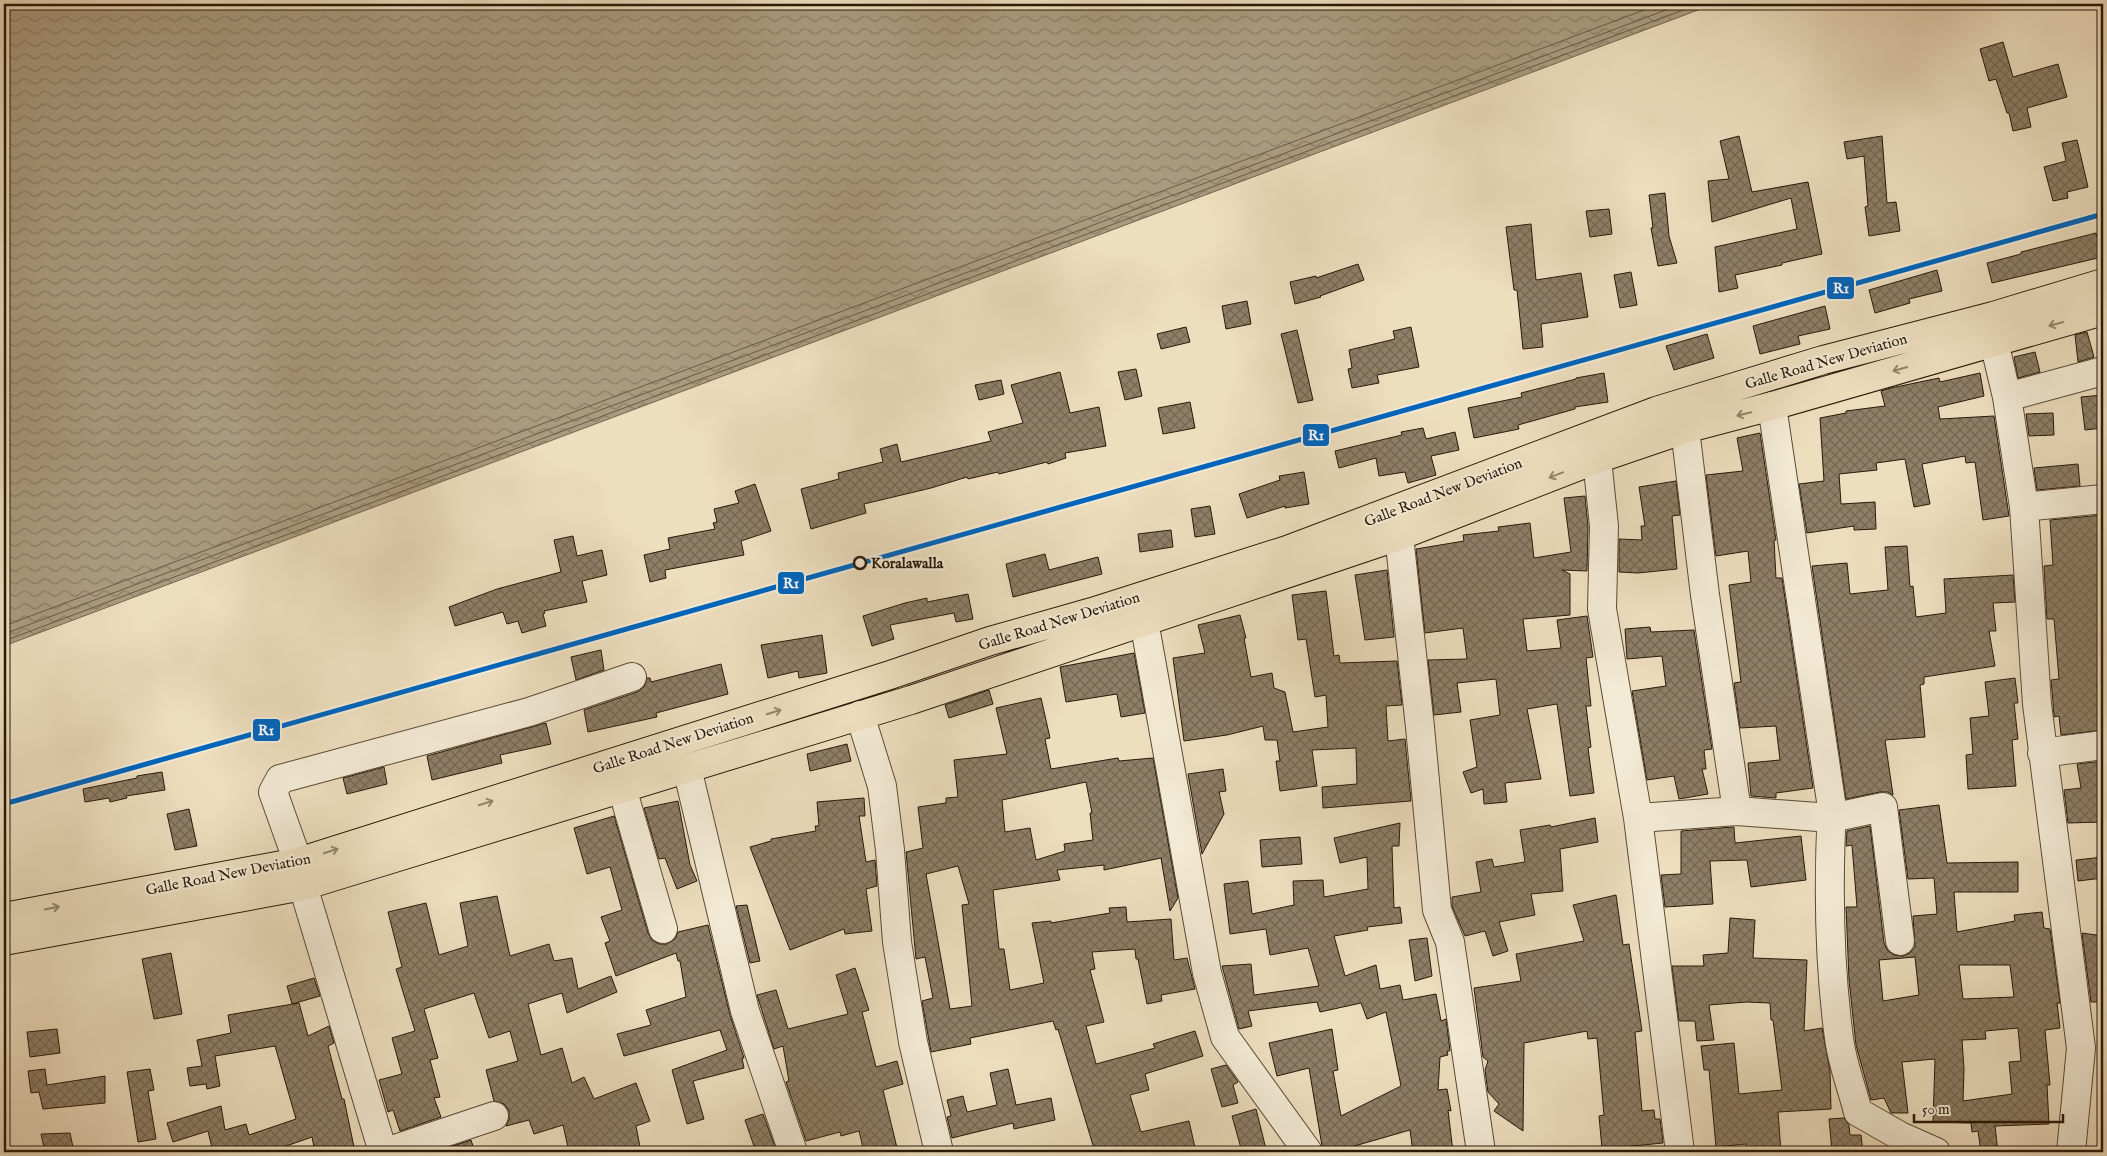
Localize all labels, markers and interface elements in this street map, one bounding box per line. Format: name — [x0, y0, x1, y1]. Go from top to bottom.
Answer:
line badge: R1 — [1826, 276, 1855, 300]
text: R1 — [1833, 280, 1849, 298]
one-way arrow — [2049, 320, 2065, 330]
street label: Galle Road New Deviation — [1743, 329, 1909, 394]
one-way arrow — [1893, 365, 1909, 375]
one-way arrow — [1736, 409, 1752, 419]
line badge: R1 — [1302, 423, 1330, 447]
text: R1 — [1308, 427, 1324, 445]
street label: Galle Road New Deviation — [1361, 454, 1525, 531]
one-way arrow — [1549, 472, 1564, 481]
place label: Koralawalla — [871, 554, 944, 573]
marker: Koralawalla — [853, 556, 867, 570]
line badge: R1 — [777, 571, 805, 595]
text: R1 — [783, 575, 799, 593]
street label: Galle Road New Deviation — [976, 588, 1142, 655]
one-way arrow — [766, 706, 782, 716]
street label: Galle Road New Deviation — [590, 709, 756, 778]
line badge: R1 — [252, 718, 281, 742]
text: R1 — [258, 722, 274, 740]
one-way arrow — [477, 797, 493, 807]
one-way arrow — [322, 846, 338, 856]
street label: Galle Road New Deviation — [144, 849, 312, 900]
one-way arrow — [43, 902, 59, 912]
scale bar — [1914, 1091, 2063, 1123]
text: 50 m — [1922, 1100, 1950, 1119]

